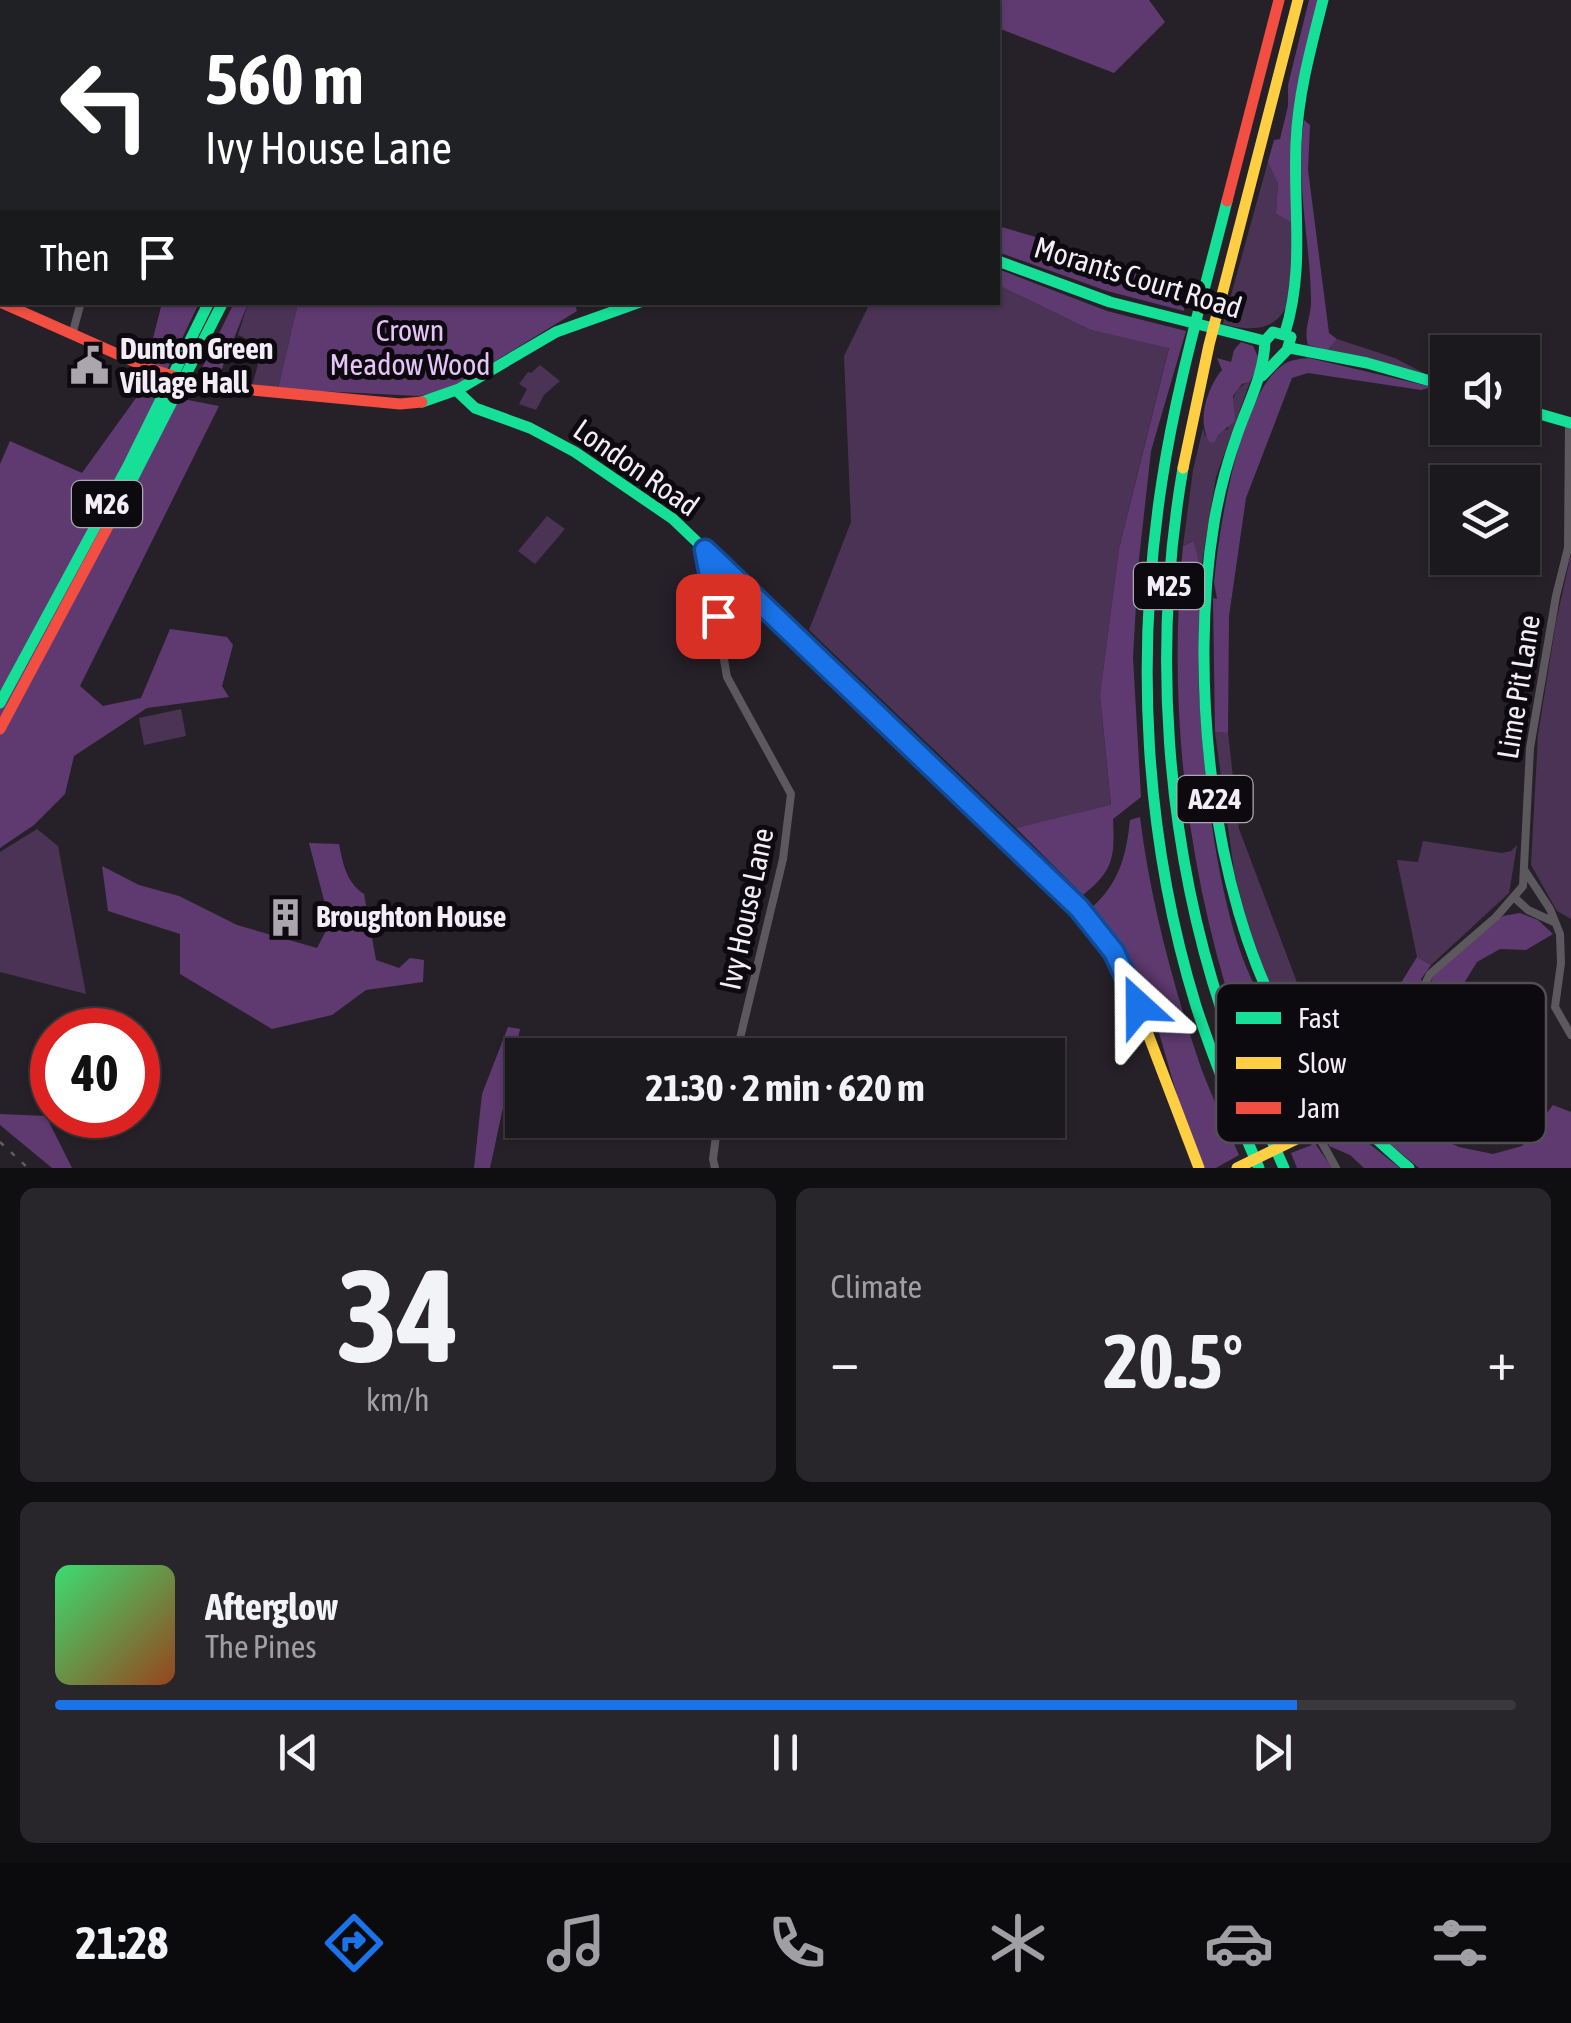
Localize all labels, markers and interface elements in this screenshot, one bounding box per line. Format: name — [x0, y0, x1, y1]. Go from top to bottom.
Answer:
text: 560 m — [205, 39, 364, 119]
icon: left — [40, 40, 170, 170]
text: Ivy House Lane — [205, 122, 452, 174]
street label: Morants Court Road — [1031, 229, 1246, 325]
icon: arrive — [130, 230, 185, 285]
text: Then — [40, 236, 110, 279]
park label: Crown Meadow Wood — [330, 313, 490, 381]
place label: Dunton Green Village Hall — [119, 331, 273, 399]
map controls — [1430, 335, 1540, 575]
button: sound — [1430, 335, 1540, 445]
public building icon: Dunton Green Village Hall — [69, 345, 111, 387]
street label: London Road — [568, 412, 706, 523]
button: layers — [1430, 465, 1540, 575]
road number: M26 — [72, 481, 142, 527]
road number: M25 — [1134, 563, 1204, 609]
pin — [676, 574, 761, 659]
icon: arrive — [691, 589, 746, 644]
street label: Lime Pit Lane — [1490, 612, 1546, 761]
road number: A224 — [1178, 776, 1252, 822]
street label: Ivy House Lane — [712, 825, 780, 993]
building icon: Broughton House — [265, 896, 307, 938]
place label: Broughton House — [316, 899, 506, 933]
position arrow — [1087, 954, 1191, 1058]
legend — [1216, 983, 1546, 1143]
text: Fast — [1298, 1002, 1340, 1034]
speed limit sign: 40 — [30, 1008, 160, 1138]
text: Slow — [1298, 1047, 1347, 1079]
text: 21:30 · 2 min · 620 m — [645, 1066, 925, 1109]
text: Jam — [1298, 1092, 1340, 1124]
text: 34 — [337, 1241, 459, 1390]
text: Climate — [831, 1268, 922, 1305]
text: 20.5° — [1103, 1318, 1243, 1404]
text: − — [831, 1329, 859, 1392]
text: + — [1487, 1329, 1516, 1392]
text: km/h — [366, 1381, 429, 1418]
text: Afterglow — [205, 1585, 338, 1628]
text: The Pines — [205, 1628, 317, 1665]
icon: previous — [271, 1725, 326, 1780]
icon: pause — [758, 1725, 813, 1780]
icon: next — [1245, 1725, 1300, 1780]
icon: directions — [319, 1908, 389, 1978]
icon: music — [541, 1908, 611, 1978]
icon: phone — [762, 1908, 832, 1978]
icon: climate — [983, 1908, 1053, 1978]
icon: car — [1204, 1908, 1274, 1978]
icon: filters — [1425, 1908, 1495, 1978]
text: 21:28 — [76, 1917, 168, 1969]

